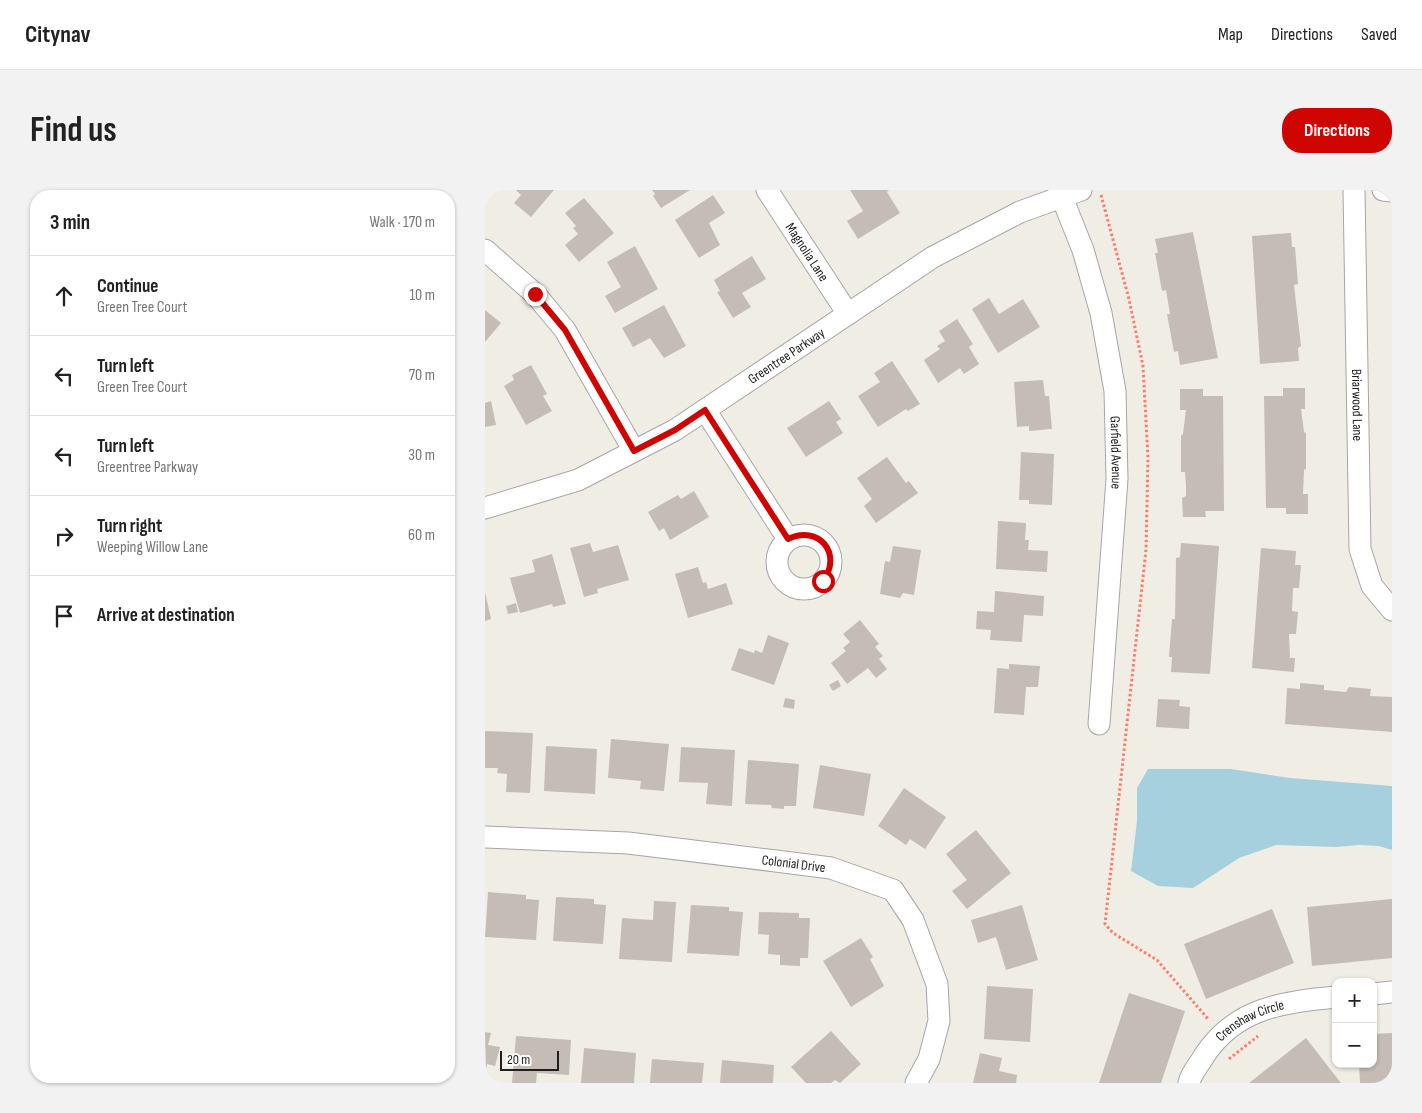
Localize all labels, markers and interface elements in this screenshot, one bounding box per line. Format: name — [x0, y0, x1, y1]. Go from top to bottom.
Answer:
text: Citynav — [25, 20, 91, 49]
text: Map — [1218, 24, 1243, 45]
text: Directions — [1271, 24, 1333, 45]
text: Saved — [1361, 24, 1397, 45]
button: Directions — [1282, 108, 1392, 153]
text: Find us — [30, 109, 117, 152]
text: 3 min — [50, 210, 90, 235]
text: Walk · 170 m — [370, 213, 435, 232]
street label: Magnolia Lane — [782, 219, 833, 284]
text: Continue — [97, 275, 158, 298]
icon: ahead — [50, 282, 78, 310]
route end — [524, 283, 547, 306]
text: 10 m — [409, 286, 435, 305]
text: Green Tree Court — [97, 298, 187, 317]
street label: Greentree Parkway — [745, 323, 828, 387]
text: Turn left — [97, 355, 154, 378]
icon: left — [50, 362, 78, 390]
text: 70 m — [409, 366, 435, 385]
street label: Briarwood Lane — [1348, 369, 1367, 441]
text: Green Tree Court — [97, 378, 187, 397]
street label: Garfield Avenue — [1107, 416, 1126, 490]
text: Turn left — [97, 435, 154, 458]
icon: left — [50, 442, 78, 470]
text: 30 m — [408, 446, 435, 465]
text: Greentree Parkway — [97, 458, 198, 477]
text: Turn right — [97, 515, 162, 538]
icon: right — [50, 522, 78, 550]
text: 60 m — [408, 526, 435, 545]
text: Weeping Willow Lane — [97, 538, 208, 557]
route start — [812, 570, 835, 593]
icon: arrive — [50, 602, 78, 630]
text: Arrive at destination — [97, 604, 235, 627]
street label: Colonial Drive — [761, 851, 827, 876]
map controls — [1332, 978, 1377, 1068]
button: + — [1332, 978, 1377, 1023]
street label: Crenshaw Circle — [1212, 996, 1286, 1045]
button: − — [1332, 1023, 1377, 1068]
scale bar — [500, 1048, 559, 1071]
text: 20 m — [507, 1051, 530, 1068]

